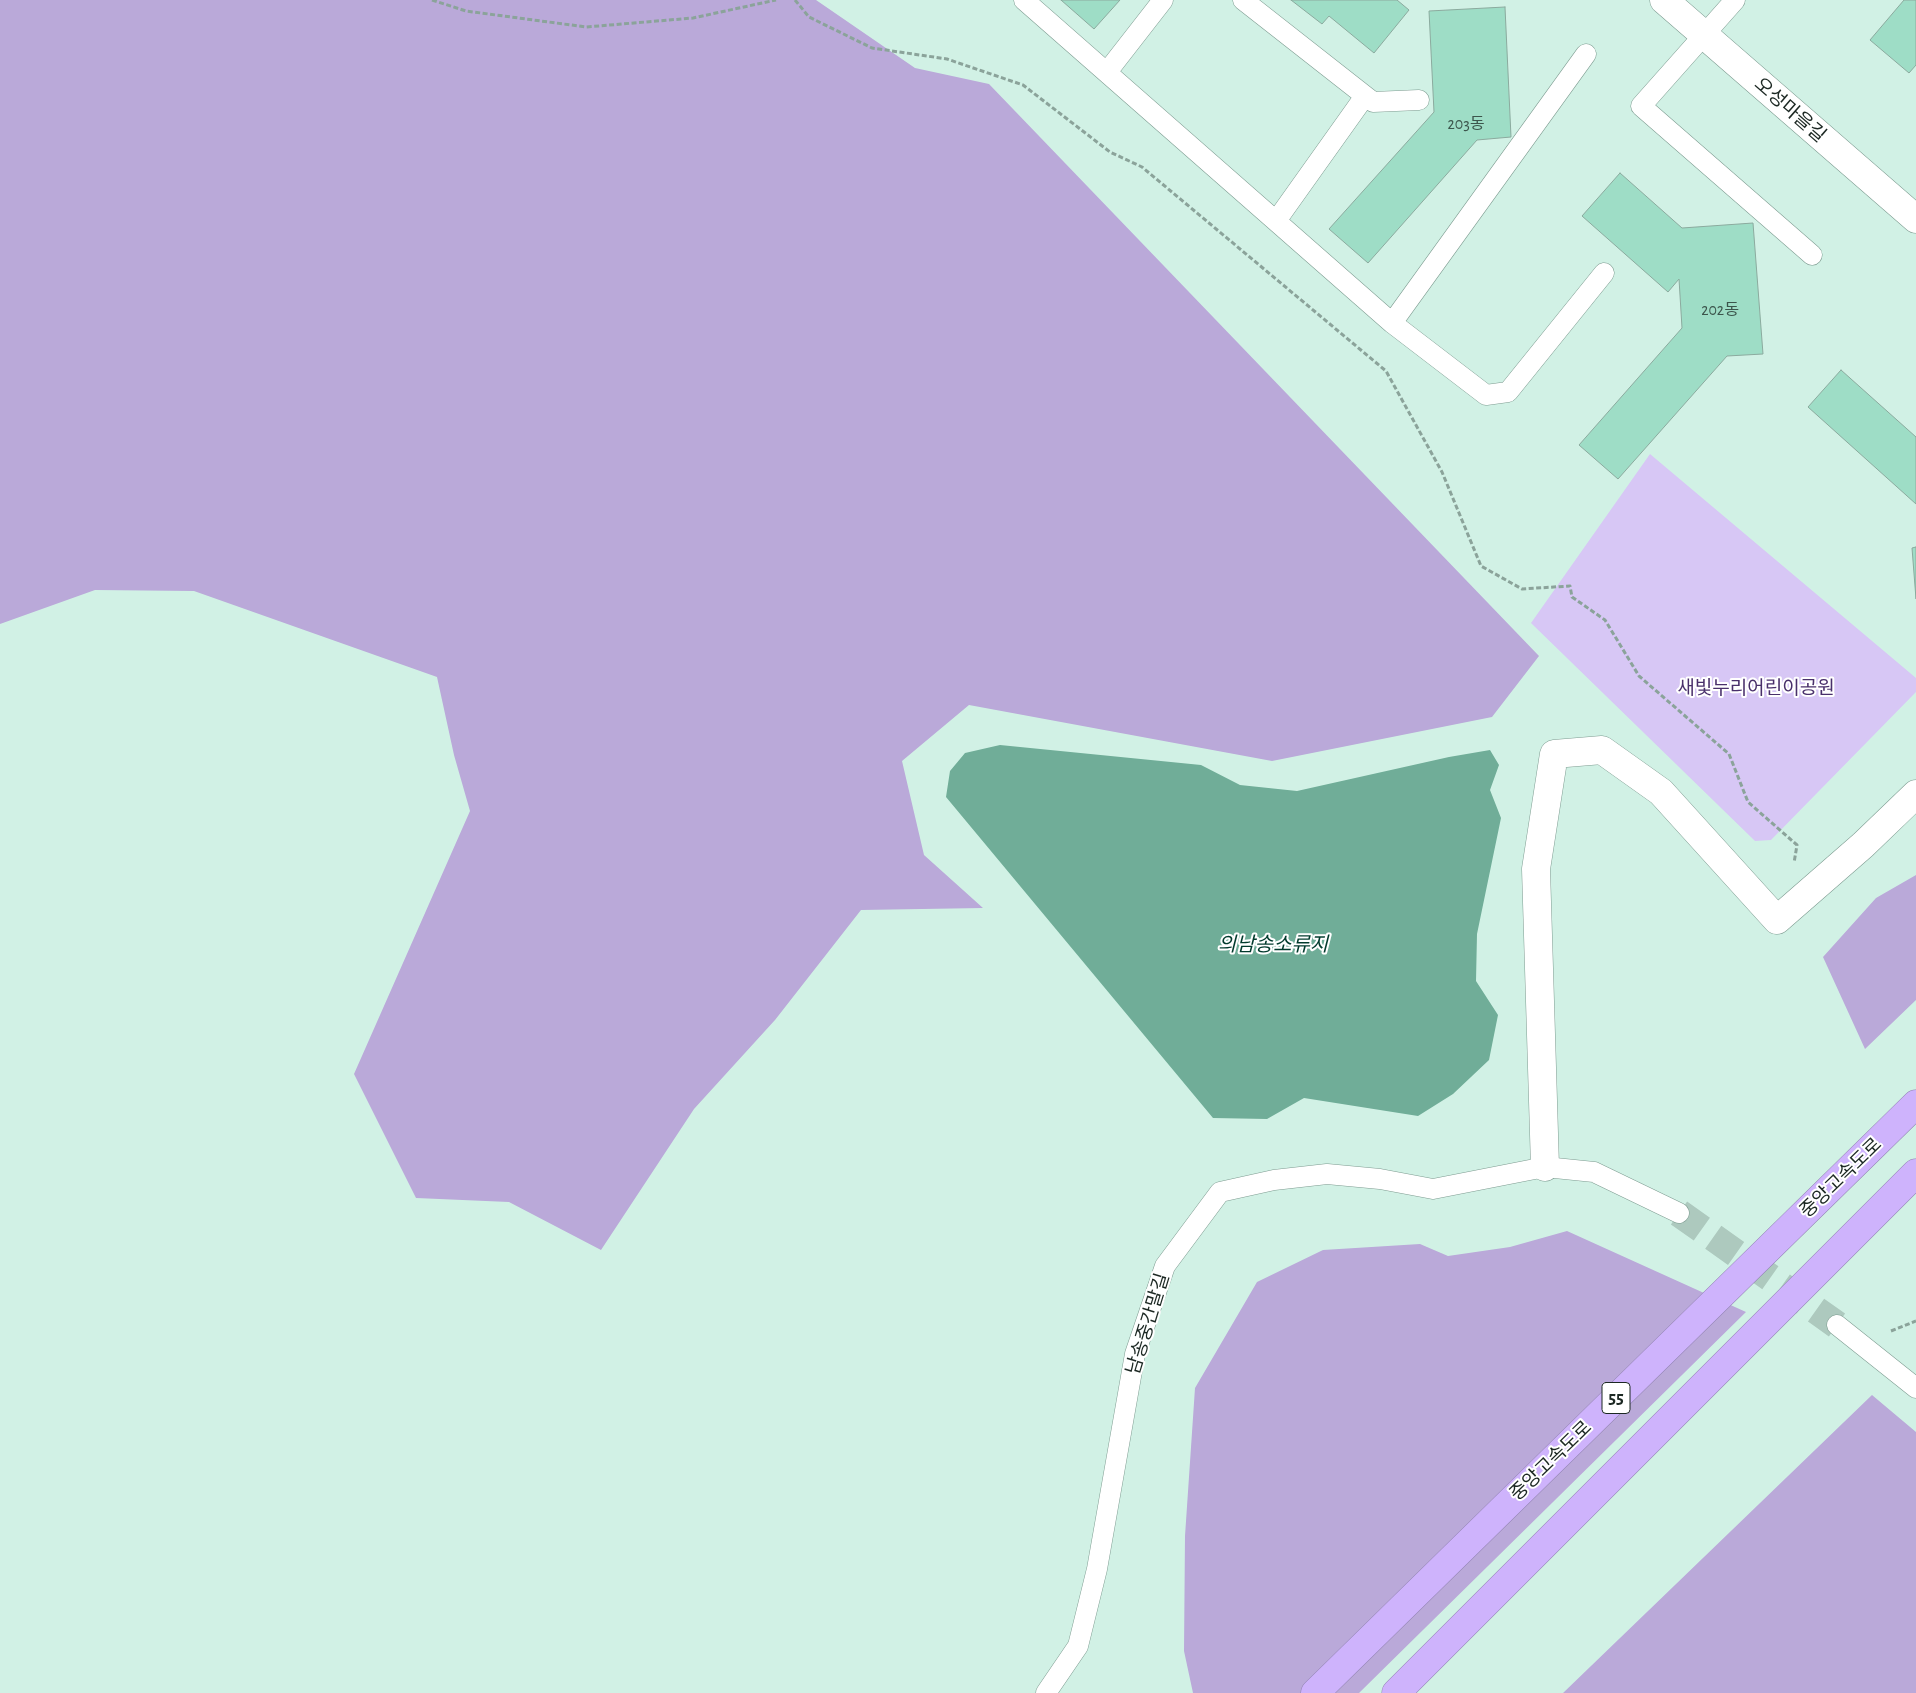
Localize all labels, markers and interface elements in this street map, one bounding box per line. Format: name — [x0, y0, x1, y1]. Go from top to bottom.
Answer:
street label: 오성마을길 — [1750, 73, 1830, 147]
house number: 203동 — [1447, 114, 1485, 134]
house number: 202동 — [1701, 300, 1739, 320]
park label: 새빛누리어린이공원 — [1677, 677, 1835, 699]
water label: 의남송소류지 — [1218, 933, 1328, 957]
street label: 중앙고속도로 — [1795, 1133, 1887, 1223]
street label: 남송중간말길 — [1122, 1271, 1174, 1377]
road number: 55 — [1602, 1382, 1630, 1414]
street label: 중앙고속도로 — [1505, 1416, 1597, 1506]

